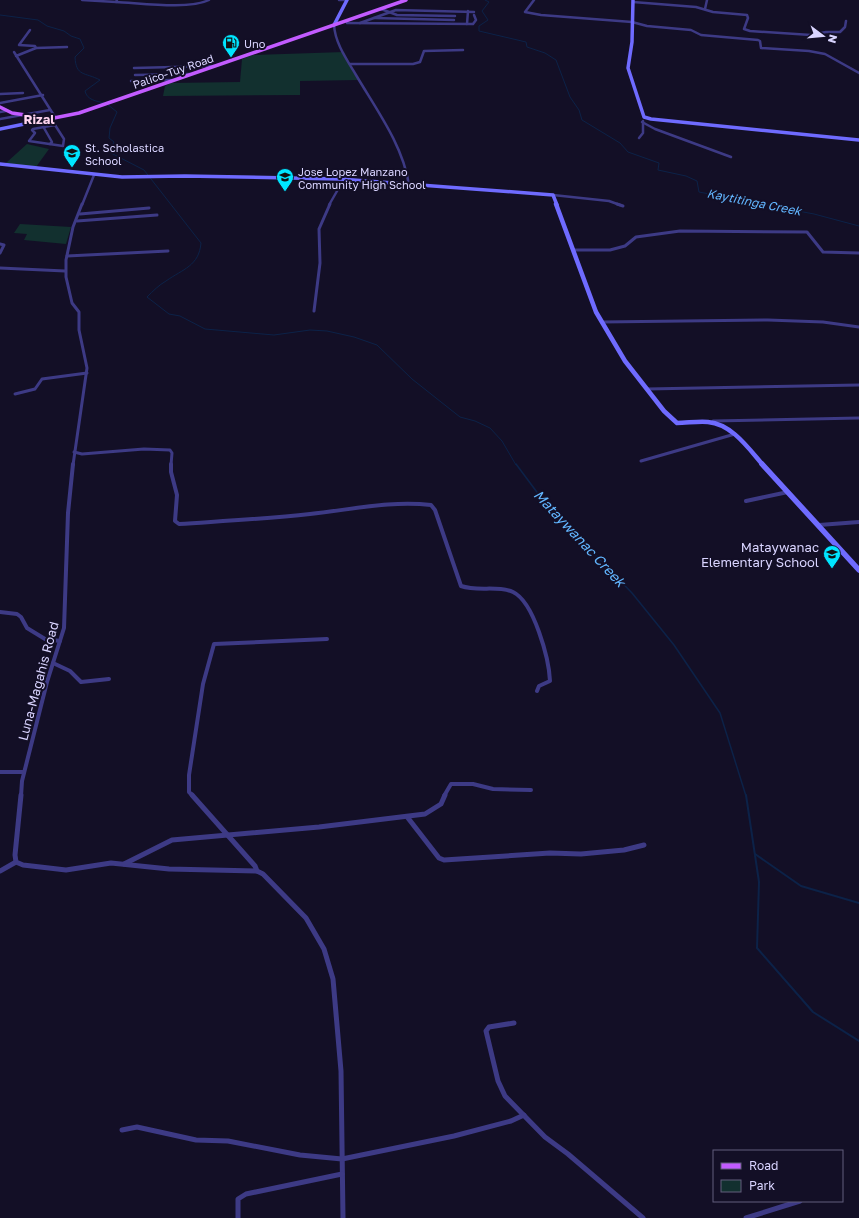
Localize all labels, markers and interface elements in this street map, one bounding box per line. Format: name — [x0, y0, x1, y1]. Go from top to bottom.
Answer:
north arrow — [803, 16, 843, 56]
fuel station icon: Uno — [221, 33, 241, 58]
text: N — [826, 33, 840, 45]
place label: Uno — [244, 37, 266, 50]
street label: Palico-Tuy Road — [131, 51, 215, 91]
district label: Rizal — [23, 111, 55, 127]
place label: St. Scholastica School — [85, 141, 164, 167]
school or university icon: St. Scholastica School — [62, 143, 82, 168]
place label: Jose Lopez Manzano Community High School — [298, 165, 426, 191]
school or university icon: Jose Lopez Manzano Community High School — [275, 167, 295, 192]
water label: Kaytitinga Creek — [706, 185, 804, 219]
water label: Mataywanac Creek — [531, 486, 631, 592]
place label: Mataywanac Elementary School — [701, 539, 819, 570]
school or university icon: Mataywanac Elementary School — [822, 544, 842, 569]
street label: Luna-Magahis Road — [14, 620, 62, 742]
legend — [713, 1150, 843, 1202]
text: Road — [749, 1158, 778, 1173]
text: Park — [749, 1178, 775, 1193]

